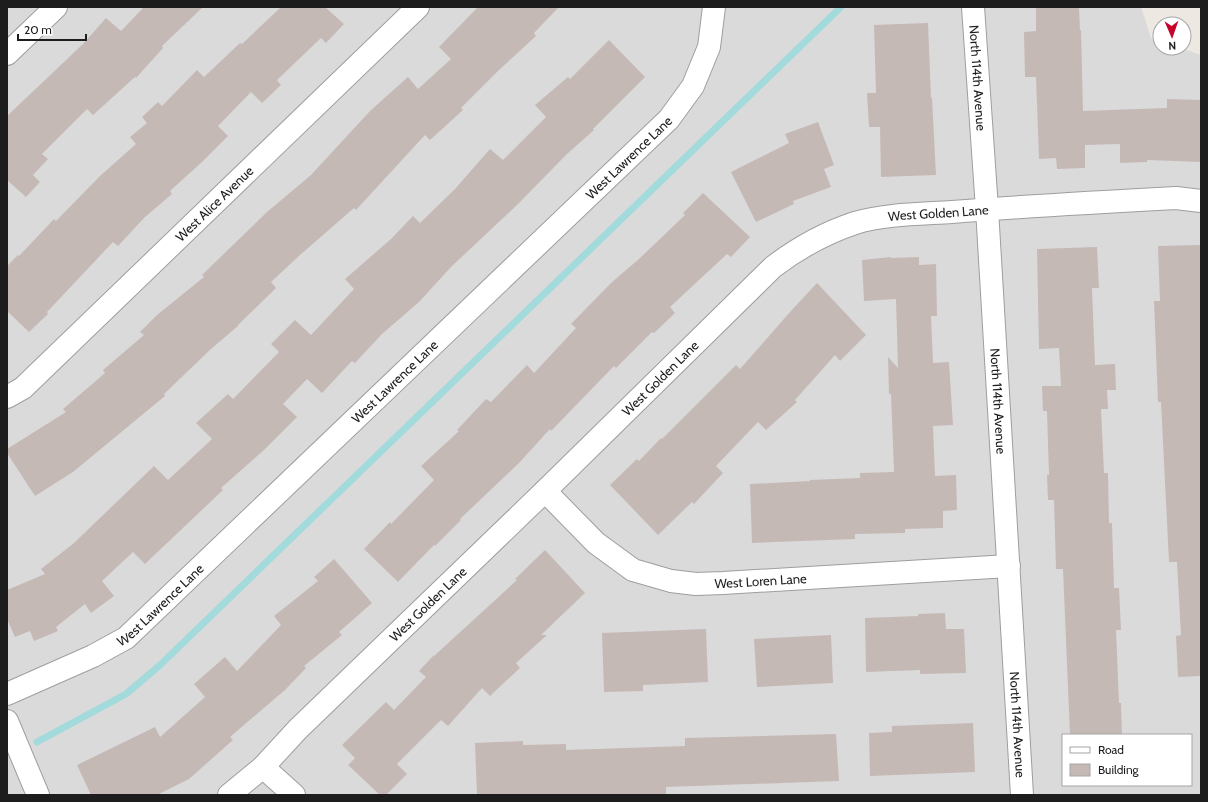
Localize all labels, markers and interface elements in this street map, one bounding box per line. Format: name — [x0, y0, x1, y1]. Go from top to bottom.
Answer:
scale bar — [18, 16, 86, 42]
north arrow — [1152, 16, 1192, 56]
text: 20 m — [24, 22, 52, 37]
street label: North 114th Avenue — [966, 24, 990, 132]
text: N — [1168, 39, 1176, 53]
street label: West Lawrence Lane — [582, 112, 675, 202]
street label: West Alice Avenue — [172, 162, 257, 245]
street label: West Golden Lane — [887, 201, 989, 224]
street label: West Lawrence Lane — [348, 336, 441, 426]
street label: West Golden Lane — [618, 337, 702, 419]
street label: North 114th Avenue — [987, 348, 1010, 455]
street label: West Lawrence Lane — [114, 560, 207, 649]
street label: West Golden Lane — [386, 563, 470, 645]
street label: West Loren Lane — [714, 570, 807, 591]
street label: North 114th Avenue — [1007, 671, 1029, 778]
legend — [1062, 734, 1192, 786]
text: Road — [1098, 742, 1124, 757]
text: Building — [1098, 762, 1140, 777]

